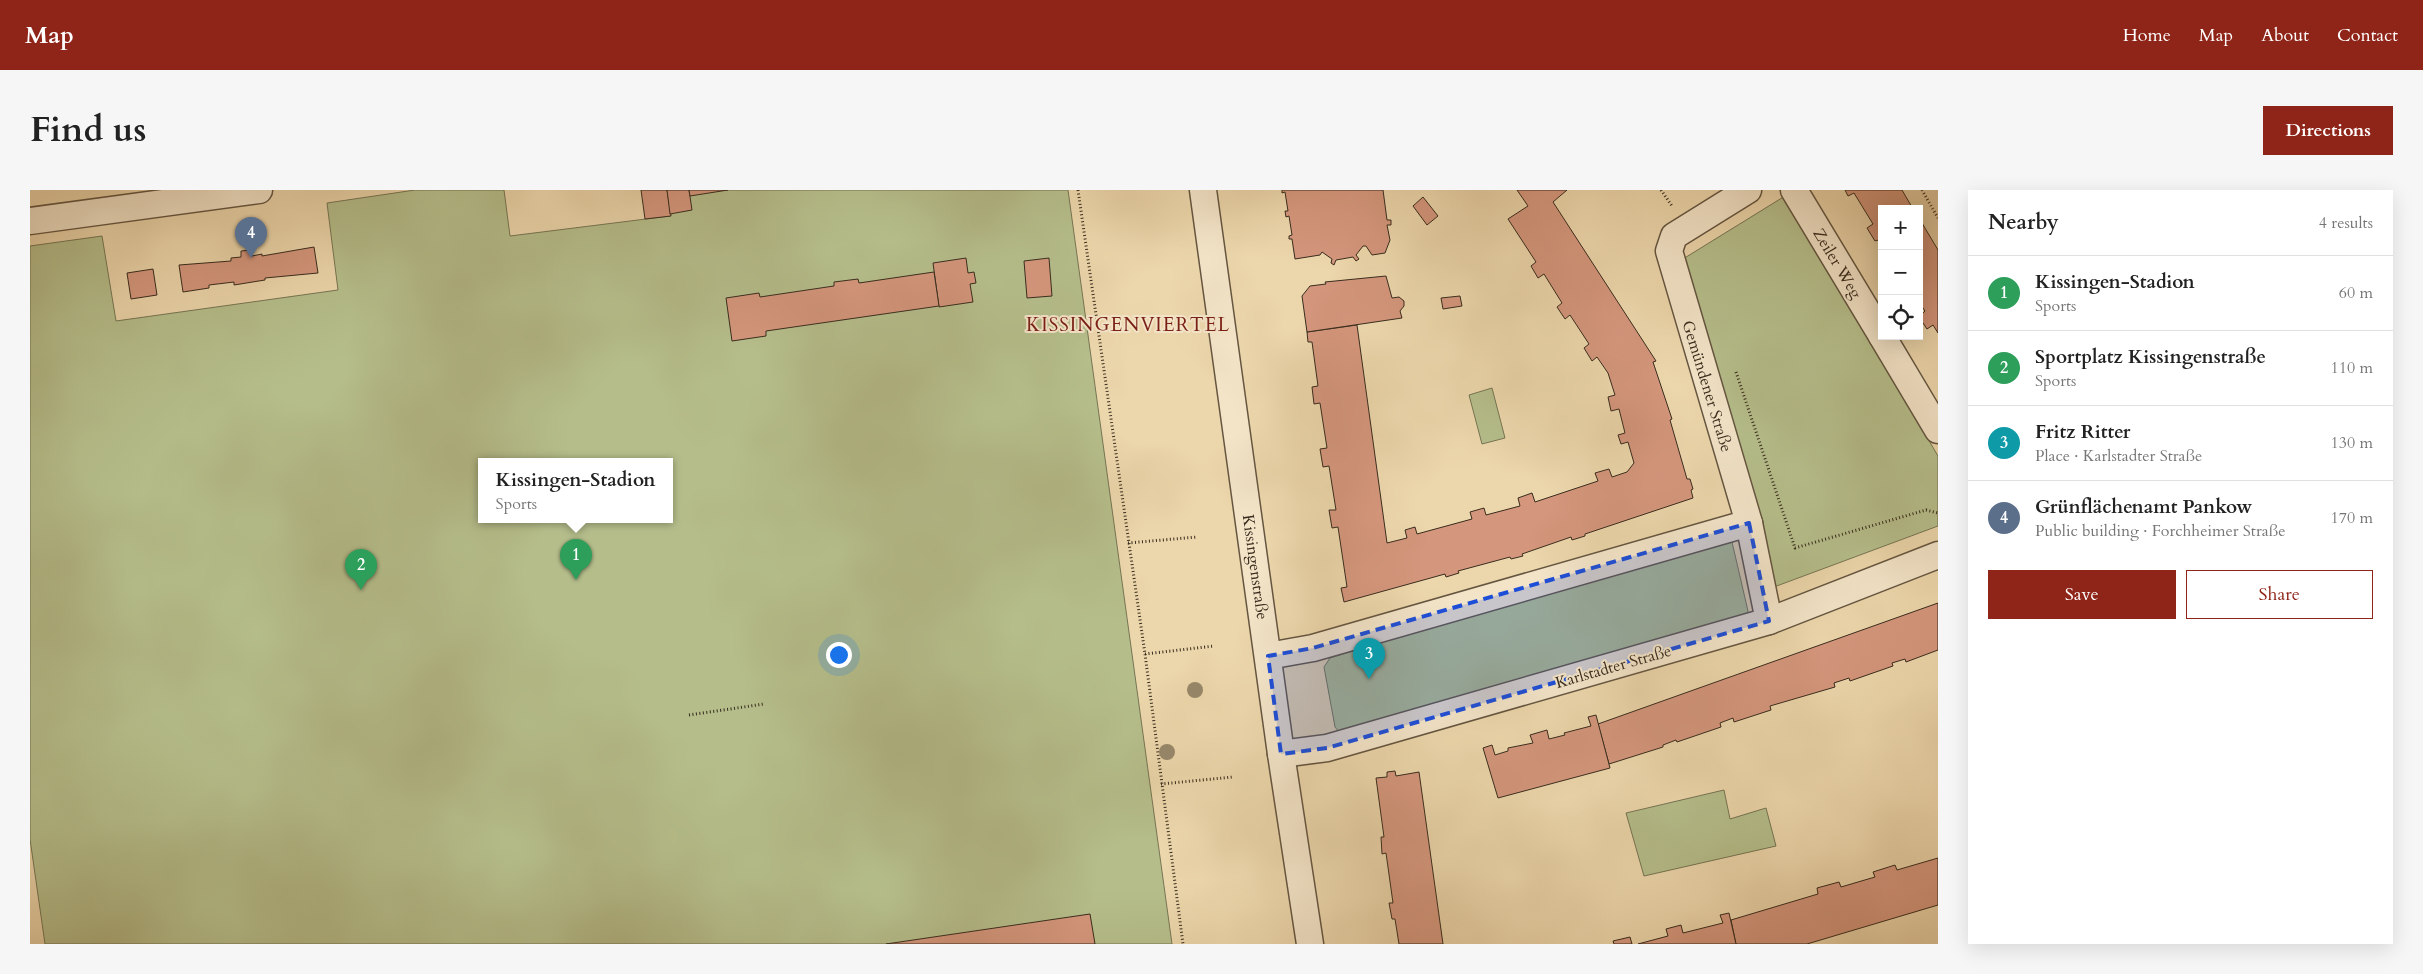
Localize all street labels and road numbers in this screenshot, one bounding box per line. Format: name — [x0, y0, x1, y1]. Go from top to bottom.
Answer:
street label: Zeiler Weg — [1807, 224, 1867, 303]
street label: Gemündener Straße — [1677, 318, 1737, 455]
street label: Kissingenstraße — [1237, 513, 1273, 621]
street label: Karlstadter Straße — [1553, 640, 1674, 694]

